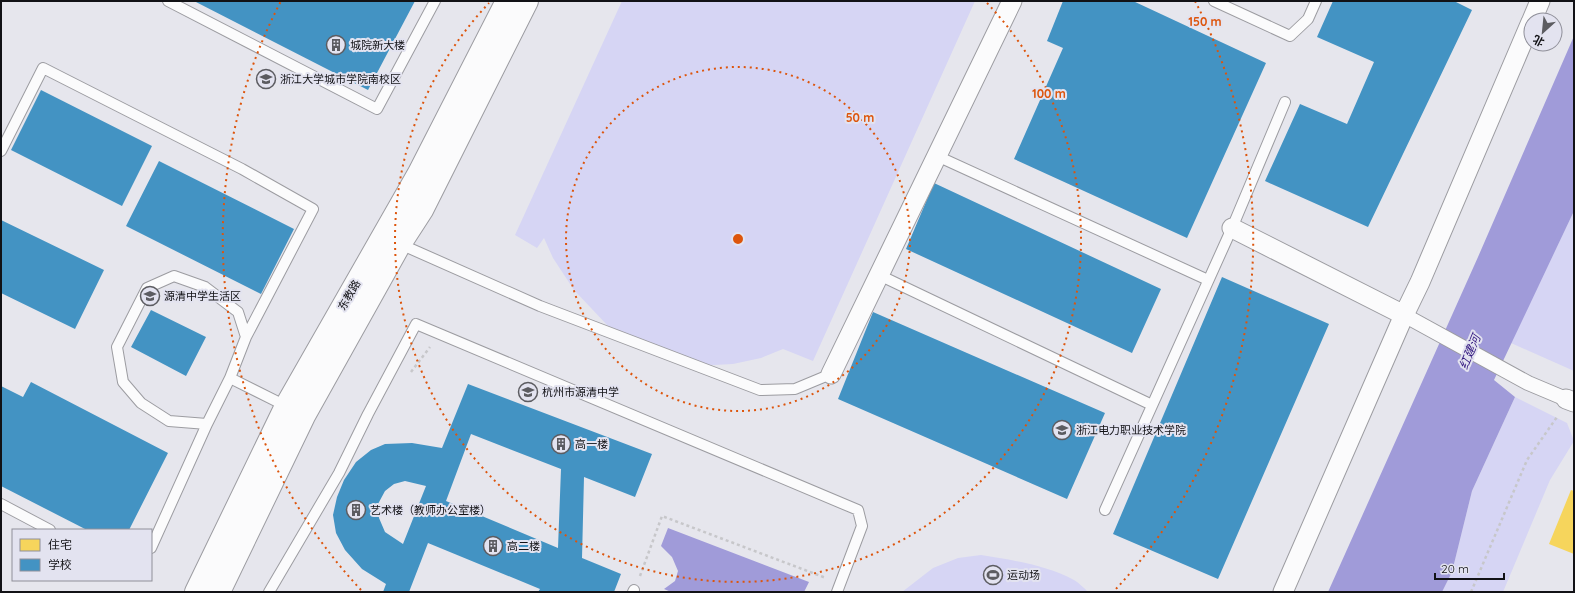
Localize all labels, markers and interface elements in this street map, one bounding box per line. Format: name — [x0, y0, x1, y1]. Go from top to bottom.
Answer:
north arrow — [1523, 12, 1563, 52]
text: 150 m — [1188, 14, 1222, 29]
text: 北 — [1530, 32, 1547, 50]
building icon: 城院新大楼 — [325, 34, 347, 56]
place label: 城院新大楼 — [350, 38, 405, 52]
school or university icon: 浙江大学城市学院南校区 — [255, 68, 277, 90]
place label: 浙江大学城市学院南校区 — [280, 72, 401, 86]
text: 100 m — [1032, 86, 1066, 101]
text: 50 m — [846, 110, 874, 125]
centre of rings — [731, 232, 745, 246]
street label: 东教路 — [335, 277, 363, 313]
school or university icon: 源清中学生活区 — [139, 285, 161, 307]
place label: 源清中学生活区 — [164, 289, 241, 303]
water label: 红建河 — [1456, 330, 1484, 371]
school or university icon: 杭州市源清中学 — [517, 381, 539, 403]
place label: 杭州市源清中学 — [542, 385, 619, 399]
school or university icon: 浙江电力职业技术学院 — [1051, 419, 1073, 441]
place label: 浙江电力职业技术学院 — [1076, 423, 1186, 437]
building icon: 高一楼 — [550, 433, 572, 455]
place label: 高一楼 — [575, 437, 608, 451]
building icon: 艺术楼（教师办公室楼） — [345, 499, 367, 521]
place label: 艺术楼（教师办公室楼） — [370, 503, 491, 517]
legend — [12, 529, 152, 581]
building icon: 高二楼 — [482, 535, 504, 557]
text: 住宅 — [48, 537, 72, 552]
place label: 高二楼 — [507, 539, 540, 553]
scale bar — [1435, 555, 1504, 581]
text: 学校 — [48, 557, 72, 572]
text: 20 m — [1441, 561, 1469, 576]
sports icon: 运动场 — [982, 564, 1004, 586]
place label: 运动场 — [1007, 568, 1040, 582]

